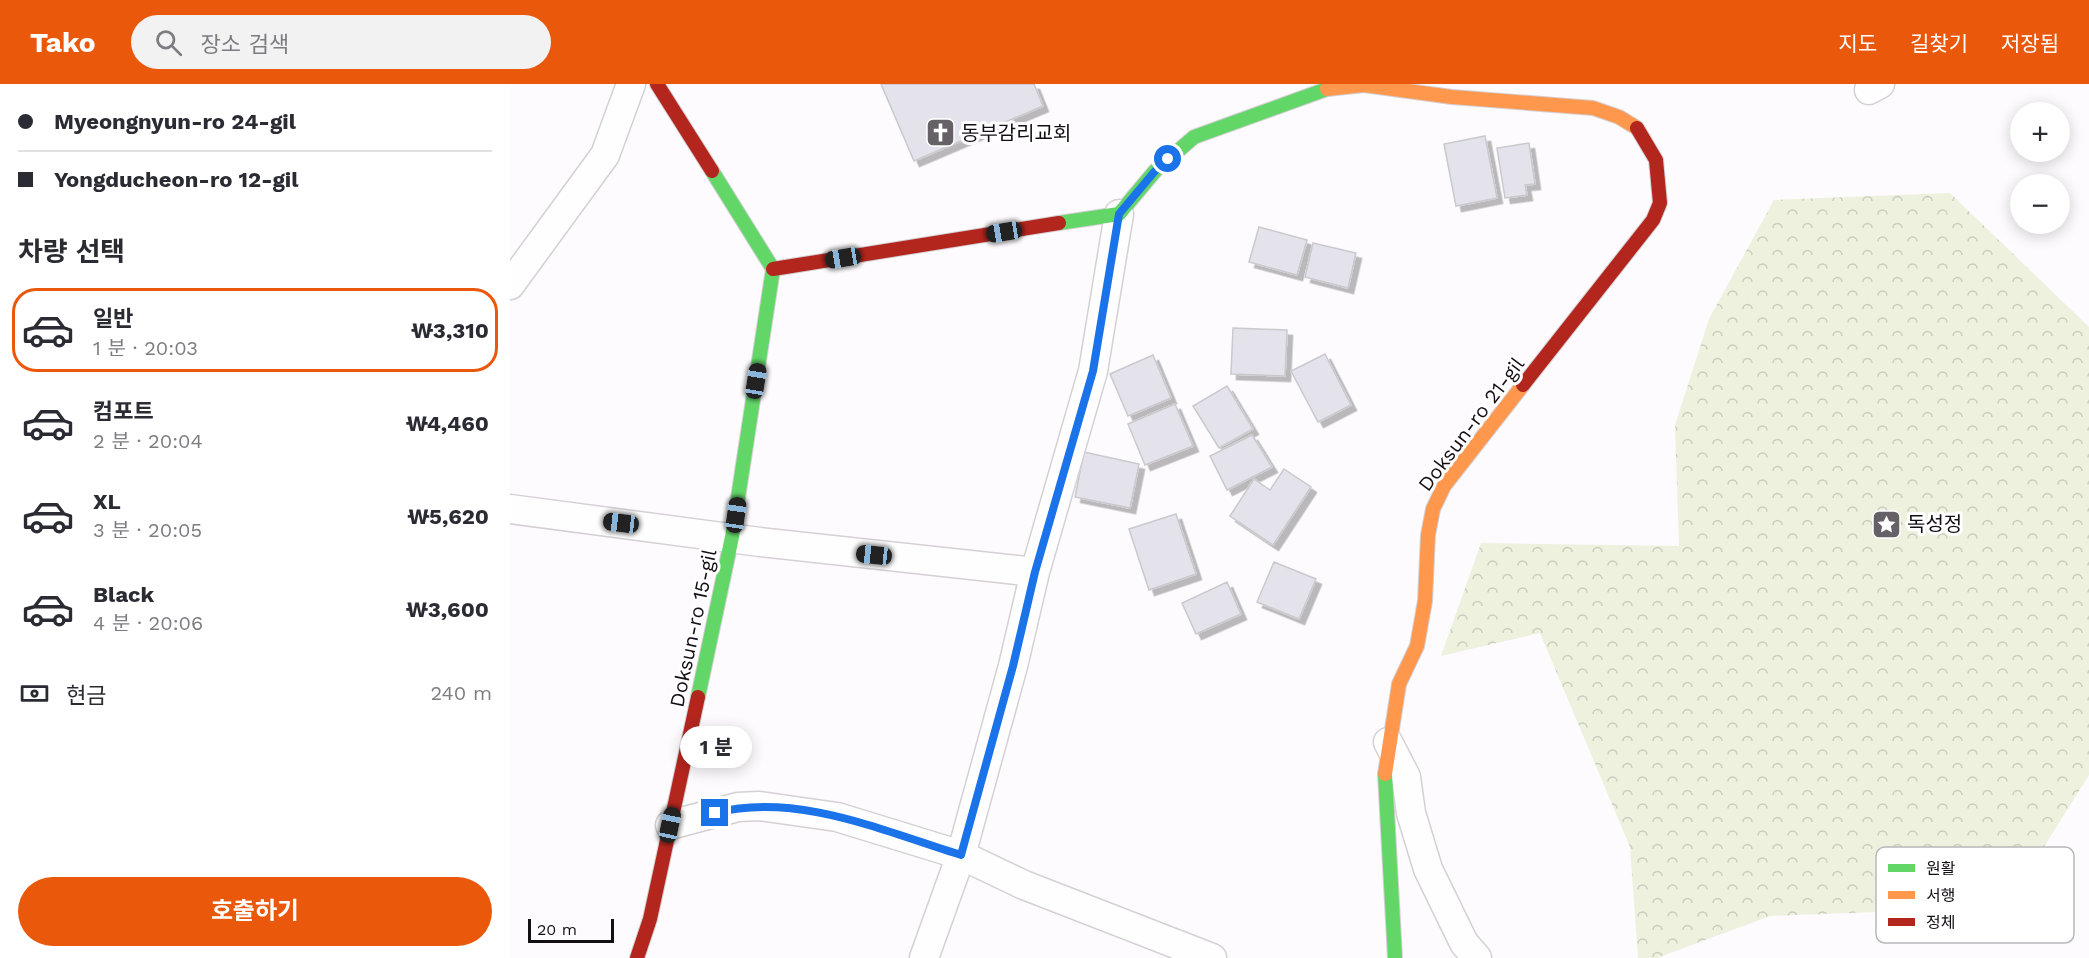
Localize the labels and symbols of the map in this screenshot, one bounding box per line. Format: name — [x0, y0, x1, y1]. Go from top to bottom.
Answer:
church icon: 동부감리교회 — [924, 117, 956, 149]
place label: 동부감리교회 — [961, 121, 1071, 145]
route start — [1154, 145, 1181, 172]
car — [985, 220, 1023, 244]
car — [824, 246, 862, 270]
street label: Doksun-ro 21-gil — [1413, 352, 1529, 496]
car — [744, 362, 768, 400]
car — [725, 496, 747, 534]
place icon: 독성정 — [1870, 508, 1902, 540]
car — [602, 512, 640, 534]
place label: 독성정 — [1907, 512, 1962, 536]
car — [855, 544, 893, 566]
street label: Doksun-ro 15-gil — [665, 547, 721, 709]
callout: 1 분 — [679, 726, 751, 768]
route end — [701, 799, 728, 826]
car — [657, 806, 683, 844]
legend — [1876, 847, 2074, 943]
text: 원활 — [1926, 859, 1956, 878]
text: 서행 — [1926, 886, 1955, 905]
text: 정체 — [1926, 913, 1955, 932]
scale bar — [528, 916, 614, 944]

